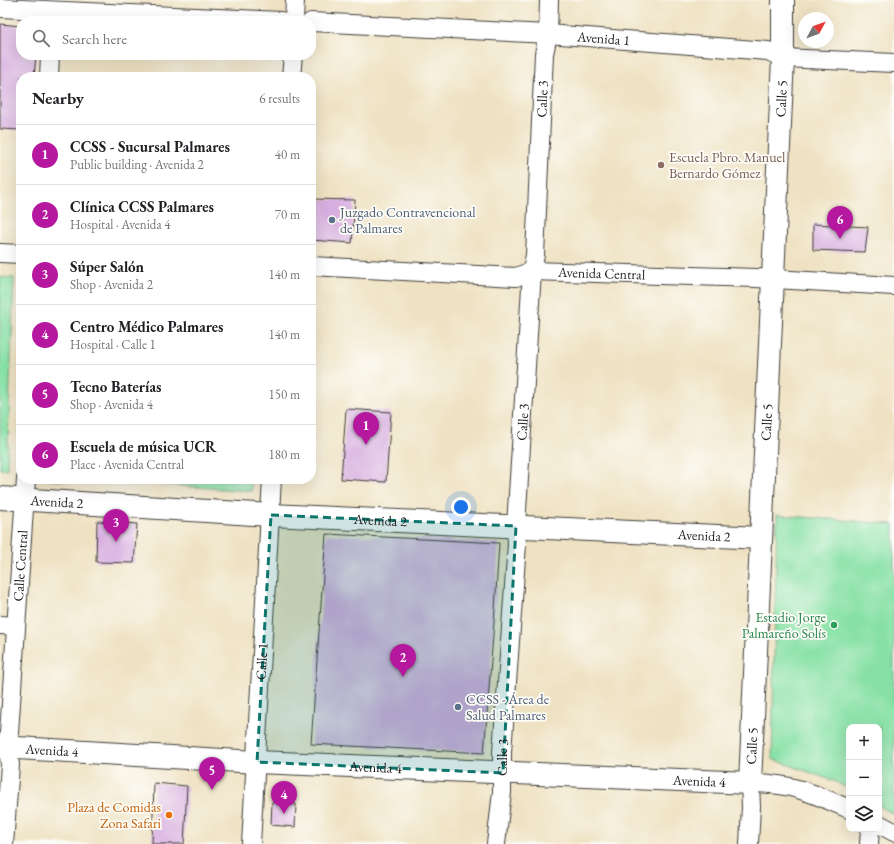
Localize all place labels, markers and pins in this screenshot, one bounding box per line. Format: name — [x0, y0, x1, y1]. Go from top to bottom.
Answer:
place label: Escuela Pbro. Manuel Bernardo Gómez — [669, 148, 786, 182]
marker: Escuela Pbro. Manuel Bernardo Gómez — [656, 160, 666, 170]
place label: Juzgado Contravencional de Palmares — [339, 203, 476, 237]
pin: 6 — [827, 206, 853, 239]
marker: Juzgado Contravencional de Palmares — [327, 215, 337, 225]
pin: 1 — [353, 412, 379, 445]
pin: 3 — [103, 509, 129, 542]
place label: Estadio Jorge Palmareño Solís — [742, 608, 827, 642]
marker: Estadio Jorge Palmareño Solís — [829, 620, 839, 630]
pin: 2 — [390, 644, 416, 677]
place label: CCSS - Área de Salud Palmares — [466, 690, 550, 724]
marker: CCSS - Área de Salud Palmares — [453, 702, 463, 712]
pin: 5 — [199, 757, 225, 790]
pin: 4 — [271, 781, 297, 814]
place label: Plaza de Comidas Zona Safari — [67, 798, 162, 832]
marker: Plaza de Comidas Zona Safari — [164, 810, 174, 820]

